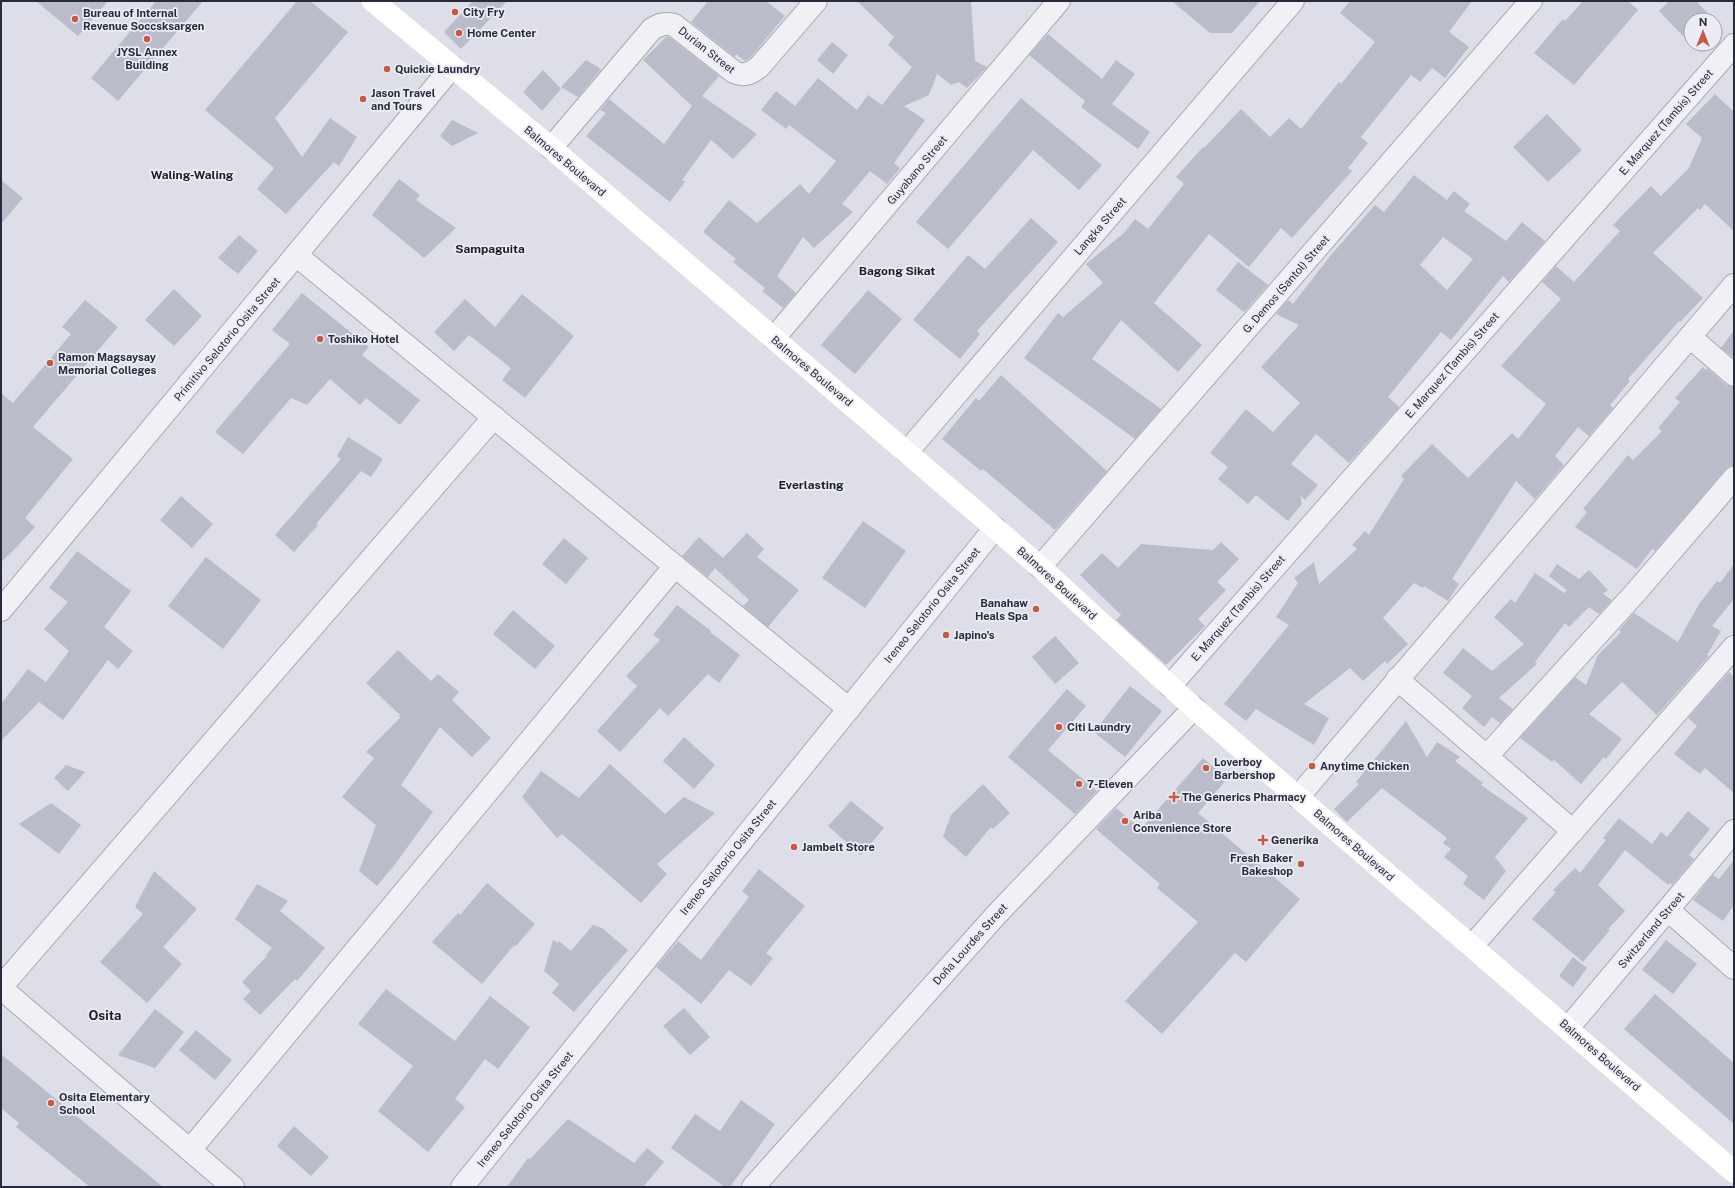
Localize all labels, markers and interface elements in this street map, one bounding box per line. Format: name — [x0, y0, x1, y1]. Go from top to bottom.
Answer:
place label: City Fry — [463, 6, 505, 18]
place label: Bureau of Internal Revenue Soccsksargen — [83, 7, 204, 32]
marker: City Fry — [450, 7, 460, 17]
north arrow — [1683, 12, 1723, 52]
marker: Bureau of Internal Revenue Soccsksargen — [70, 14, 80, 24]
text: N — [1699, 16, 1707, 28]
street label: Durian Street — [676, 24, 738, 76]
place label: Home Center — [467, 27, 537, 39]
marker: Home Center — [454, 28, 464, 38]
marker: JYSL Annex Building — [142, 34, 152, 44]
place label: JYSL Annex Building — [116, 46, 178, 71]
place label: Quickie Laundry — [395, 63, 481, 75]
marker: Quickie Laundry — [382, 64, 392, 74]
street label: E. Marquez (Tambis) Street — [1617, 67, 1715, 177]
place label: Jason Travel and Tours — [371, 87, 436, 112]
marker: Jason Travel and Tours — [358, 94, 368, 104]
street label: Balmores Boulevard — [522, 123, 608, 199]
street label: Guyabano Street — [885, 133, 949, 207]
district label: Waling-Waling — [151, 168, 234, 182]
street label: Langka Street — [1072, 195, 1128, 257]
street label: G. Demos (Santol) Street — [1240, 233, 1332, 335]
district label: Sampaguita — [455, 242, 525, 256]
district label: Bagong Sikat — [859, 264, 935, 278]
street label: Primitivo Selotorio Osita Street — [172, 275, 282, 403]
street label: E. Marquez (Tambis) Street — [1403, 310, 1501, 420]
place label: Toshiko Hotel — [328, 333, 400, 345]
street label: Balmores Boulevard — [769, 333, 855, 409]
marker: Toshiko Hotel — [315, 334, 325, 344]
place label: Ramon Magsaysay Memorial Colleges — [58, 351, 157, 376]
marker: Ramon Magsaysay Memorial Colleges — [45, 358, 55, 368]
district label: Everlasting — [778, 478, 844, 492]
street label: Balmores Boulevard — [1015, 544, 1099, 622]
street label: Ireneo Selotorio Osita Street — [882, 545, 982, 665]
street label: E. Marquez (Tambis) Street — [1189, 553, 1287, 663]
place label: Banahaw Heals Spa — [975, 597, 1028, 622]
marker: Banahaw Heals Spa — [1031, 604, 1041, 614]
place label: Japino's — [954, 629, 995, 641]
marker: Japino's — [941, 630, 951, 640]
place label: Citi Laundry — [1067, 721, 1132, 733]
marker: Citi Laundry — [1054, 722, 1064, 732]
place label: Loverboy Barbershop — [1214, 756, 1275, 781]
place label: Anytime Chicken — [1320, 760, 1409, 772]
marker: Anytime Chicken — [1307, 761, 1317, 771]
marker: Loverboy Barbershop — [1201, 763, 1211, 773]
place label: 7-Eleven — [1087, 778, 1133, 790]
marker: 7-Eleven — [1074, 779, 1084, 789]
place label: The Generics Pharmacy — [1182, 791, 1307, 803]
marker: The Generics Pharmacy — [1169, 792, 1179, 802]
street label: Ireneo Selotorio Osita Street — [678, 797, 778, 917]
street label: Balmores Boulevard — [1311, 807, 1397, 883]
place label: Ariba Convenience Store — [1133, 809, 1232, 834]
marker: Ariba Convenience Store — [1120, 816, 1130, 826]
place label: Generika — [1271, 834, 1318, 846]
marker: Generika — [1258, 835, 1268, 845]
place label: Jambelt Store — [802, 841, 875, 853]
marker: Jambelt Store — [789, 842, 799, 852]
place label: Fresh Baker Bakeshop — [1230, 852, 1293, 877]
marker: Fresh Baker Bakeshop — [1296, 859, 1306, 869]
street label: Switzerland Street — [1616, 889, 1686, 971]
street label: Doña Lourdes Street — [930, 901, 1010, 987]
district label: Osita — [89, 1008, 121, 1023]
street label: Balmores Boulevard — [1557, 1017, 1643, 1093]
street label: Ireneo Selotorio Osita Street — [475, 1049, 575, 1169]
place label: Osita Elementary School — [59, 1091, 151, 1116]
marker: Osita Elementary School — [46, 1098, 56, 1108]

